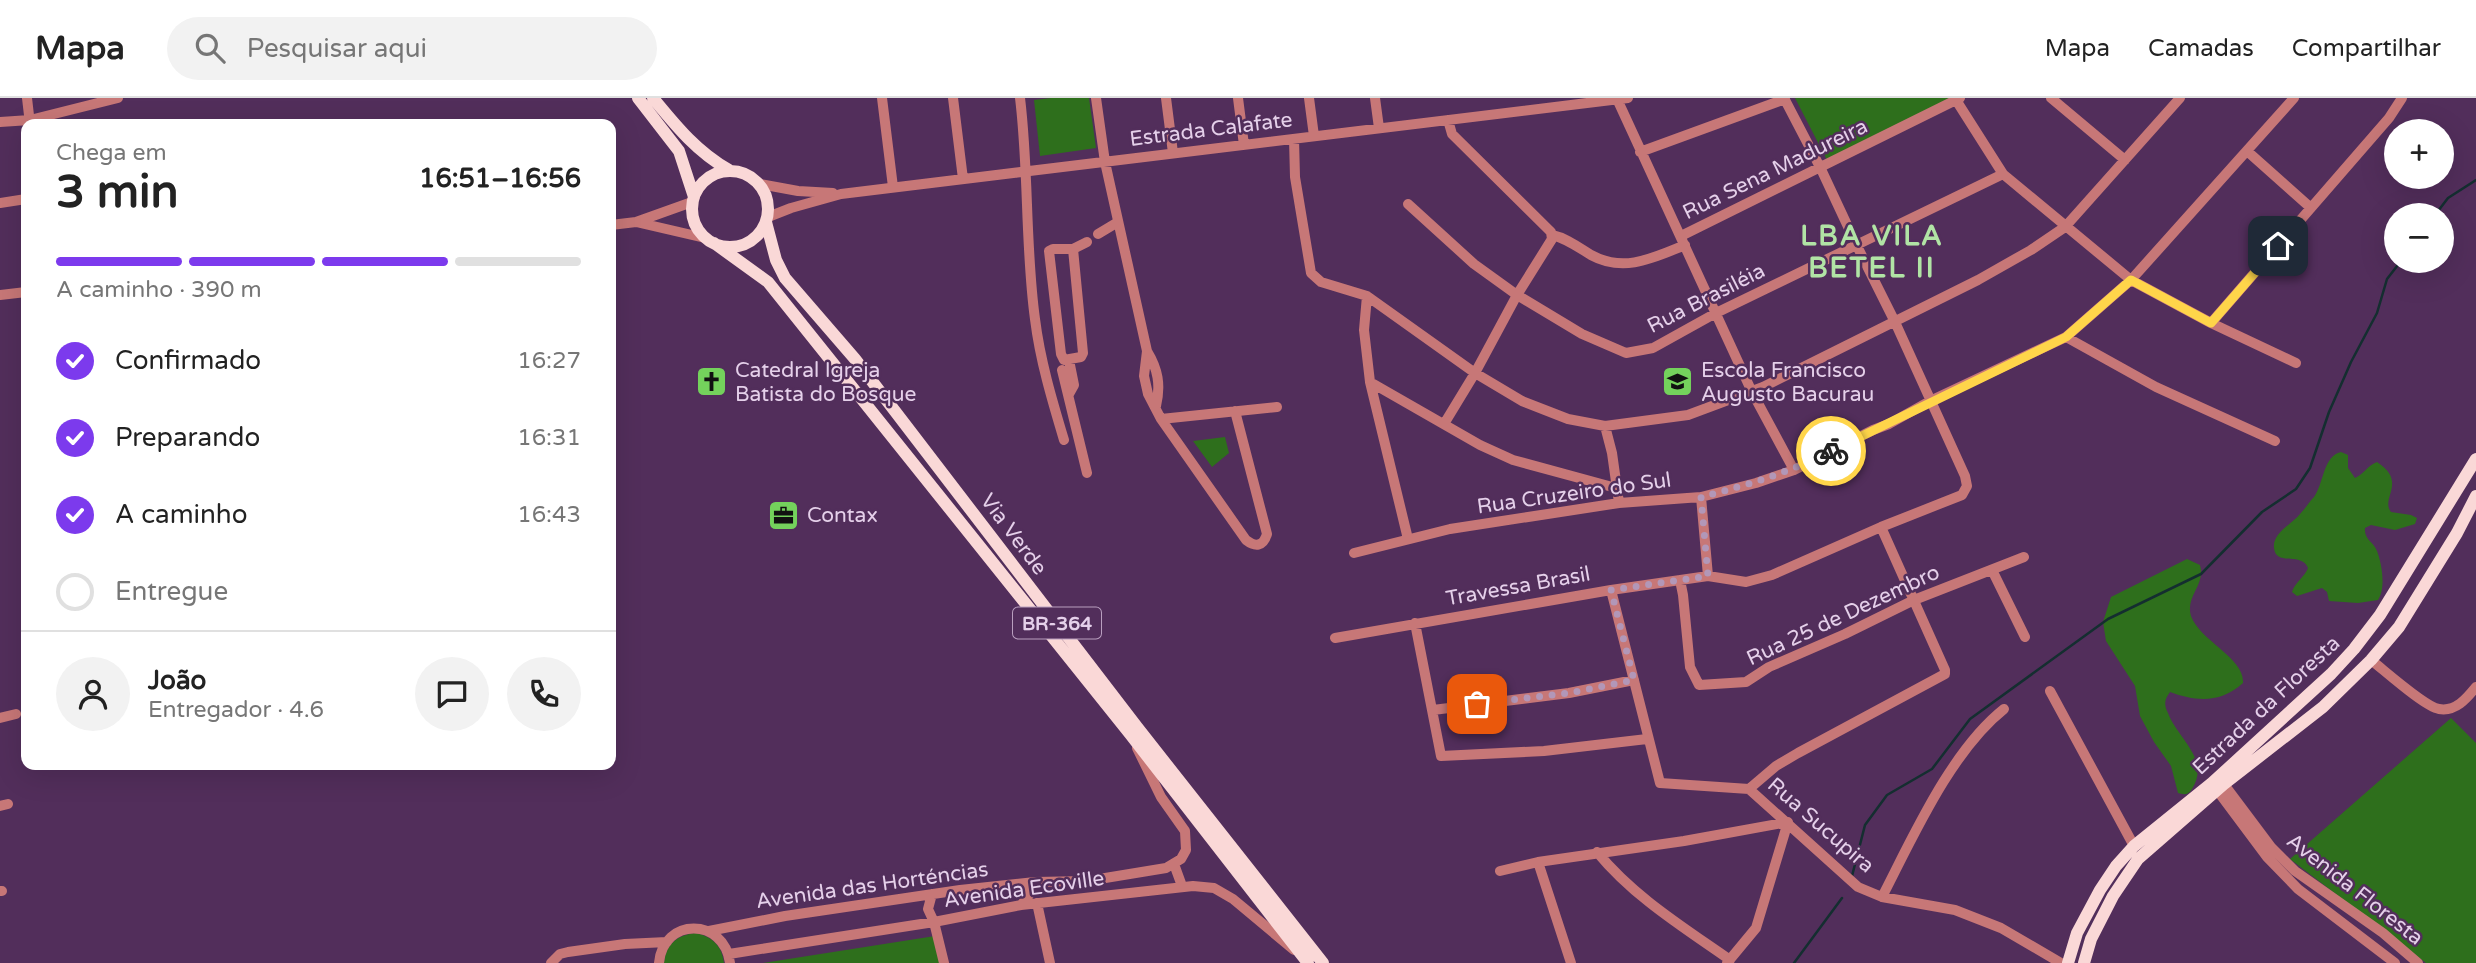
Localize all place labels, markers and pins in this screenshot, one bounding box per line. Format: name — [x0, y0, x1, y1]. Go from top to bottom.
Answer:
pin — [2248, 216, 2308, 276]
place label: Catedral Igreja Batista do Bosque — [735, 358, 916, 407]
place label: Escola Francisco Augusto Bacurau — [1701, 358, 1874, 407]
church icon: Catedral Igreja Batista do Bosque — [695, 365, 729, 399]
school or university icon: Escola Francisco Augusto Bacurau — [1661, 365, 1695, 399]
office icon: Contax — [767, 498, 801, 532]
place label: Contax — [807, 503, 878, 528]
pin — [1447, 674, 1507, 734]

